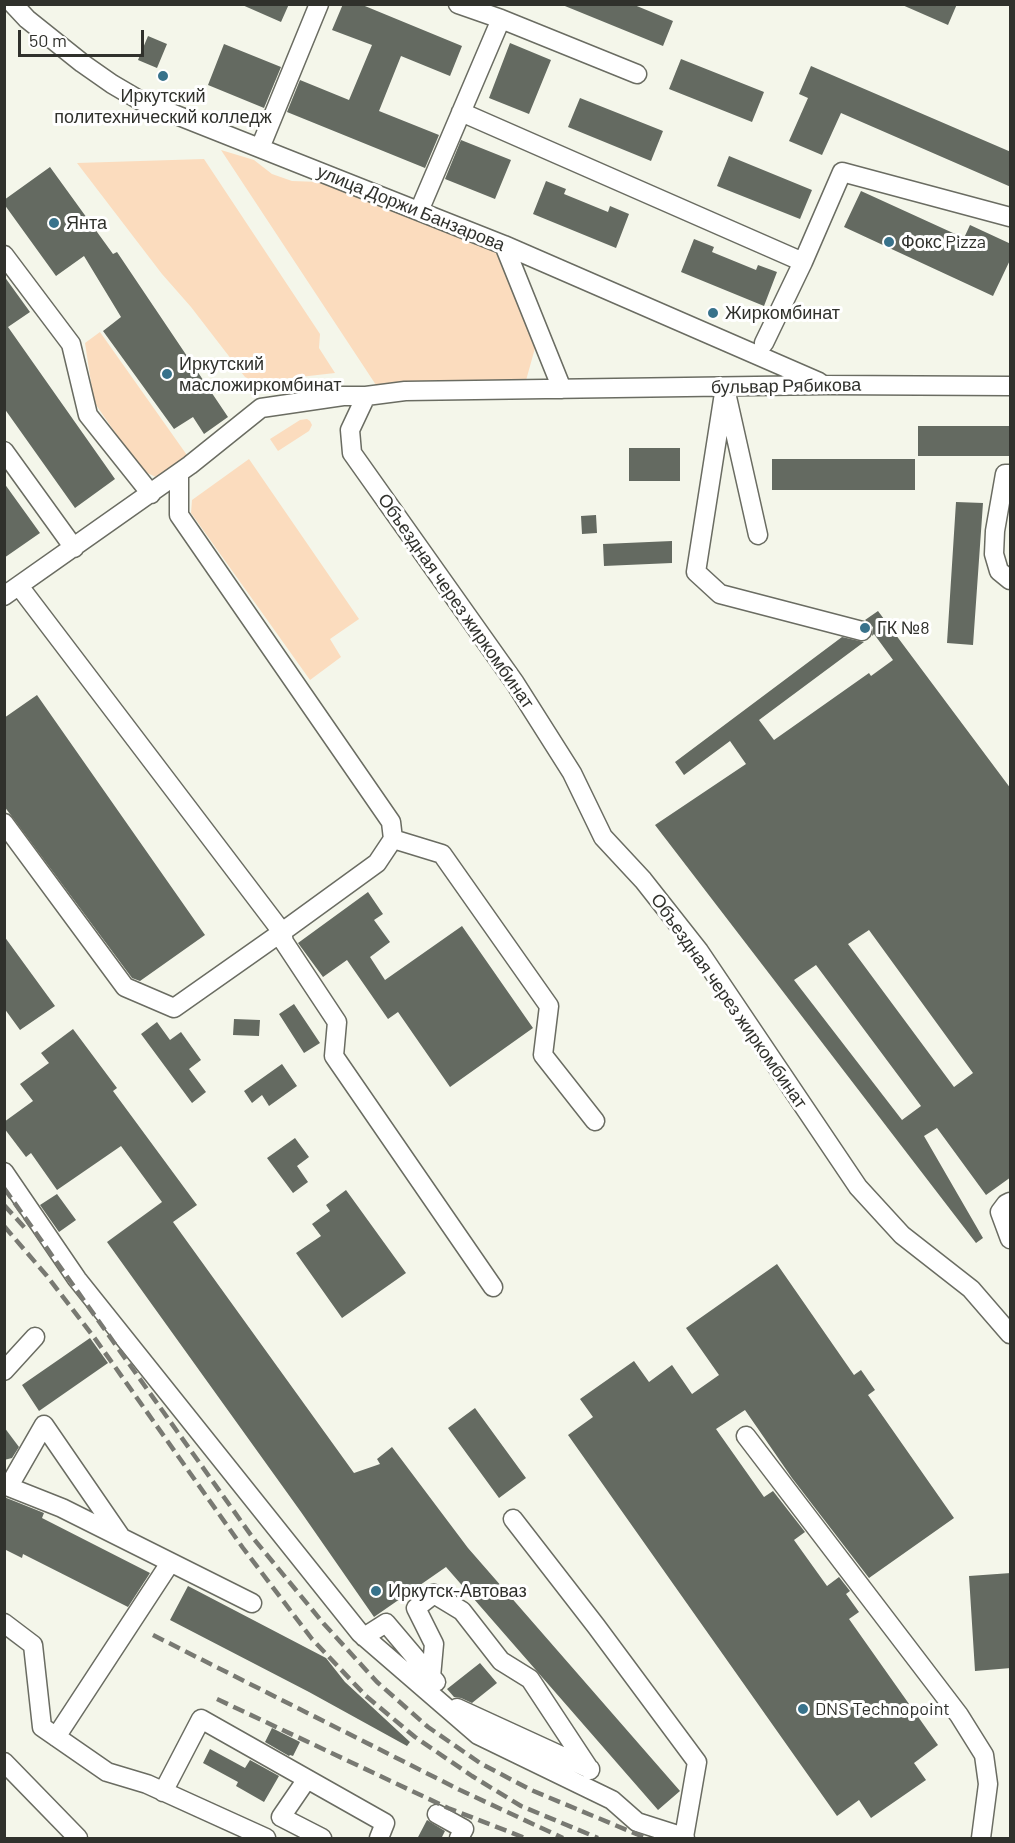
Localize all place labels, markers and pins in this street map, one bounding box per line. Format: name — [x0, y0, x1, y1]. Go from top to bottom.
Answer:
marker: Иркутский политехнический колледж — [156, 69, 170, 83]
place label: Иркутский политехнический колледж — [54, 85, 272, 128]
place label: Янта — [66, 212, 107, 234]
marker: Янта — [47, 216, 61, 230]
place label: Фокс Pizza — [901, 231, 986, 253]
marker: Фокс Pizza — [882, 235, 896, 249]
place label: Жиркомбинат — [725, 302, 840, 324]
marker: Жиркомбинат — [706, 306, 720, 320]
place label: Иркутский масложиркомбинат — [179, 353, 341, 395]
marker: Иркутский масложиркомбинат — [160, 367, 174, 381]
place label: ГК №8 — [877, 617, 930, 639]
marker: ГК №8 — [858, 621, 872, 635]
place label: Иркутск-Автоваз — [388, 1580, 527, 1602]
marker: Иркутск-Автоваз — [369, 1584, 383, 1598]
place label: DNS Technopoint — [815, 1698, 950, 1720]
marker: DNS Technopoint — [796, 1702, 810, 1716]

